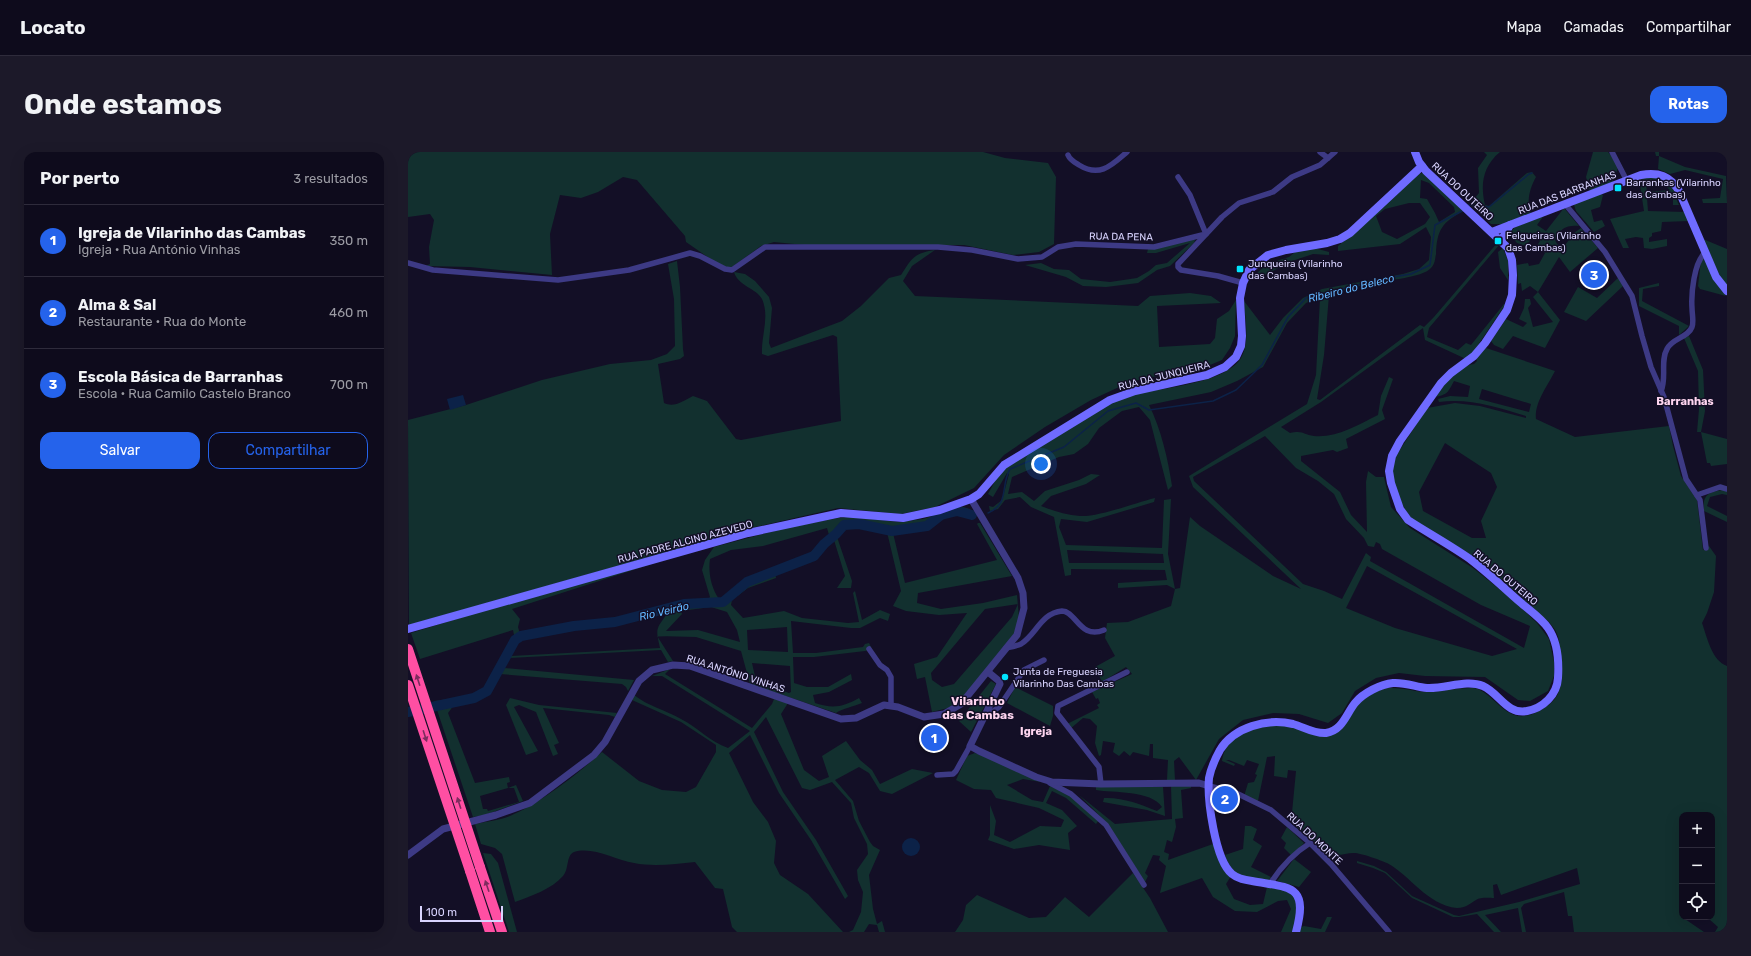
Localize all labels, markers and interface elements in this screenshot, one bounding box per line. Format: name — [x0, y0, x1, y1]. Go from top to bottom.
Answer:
text: Locato — [20, 16, 86, 39]
text: Mapa — [1507, 19, 1542, 36]
text: Camadas — [1564, 19, 1624, 36]
text: Compartilhar — [1646, 19, 1731, 36]
button: Rotas — [1650, 86, 1727, 123]
text: Onde estamos — [24, 88, 222, 121]
street label: RUA DO OUTEIRO — [1429, 160, 1496, 224]
text: Por perto — [40, 168, 120, 188]
street label: RUA DAS BARRANHAS — [1516, 169, 1618, 217]
text: 3 resultados — [293, 171, 368, 186]
place label: Barranhas (Vilarinho das Cambas) — [1626, 177, 1721, 201]
marker: Barranhas (Vilarinho das Cambas) — [1613, 183, 1623, 193]
text: Igreja de Vilarinho das Cambas — [78, 224, 306, 242]
street label: RUA DA PENA — [1089, 230, 1153, 244]
place label: Felgueiras (Vilarinho das Cambas) — [1506, 230, 1601, 254]
text: 1 — [50, 233, 56, 248]
text: 350 m — [329, 233, 368, 248]
marker: Felgueiras (Vilarinho das Cambas) — [1493, 236, 1503, 246]
text: Igreja · Rua António Vinhas — [78, 242, 240, 257]
place label: Junqueira (Vilarinho das Cambas) — [1248, 258, 1343, 282]
pin: 3 — [1581, 260, 1607, 290]
marker: Junqueira (Vilarinho das Cambas) — [1235, 264, 1245, 274]
water label: Ribeiro do Beleco — [1307, 271, 1396, 306]
text: Alma & Sal — [78, 296, 156, 314]
text: 2 — [49, 305, 57, 320]
text: 460 m — [329, 305, 368, 320]
text: Restaurante · Rua do Monte — [78, 314, 246, 329]
street label: RUA DA JUNQUEIRA — [1117, 359, 1212, 393]
text: Escola Básica de Barranhas — [78, 368, 283, 386]
text: 3 — [49, 377, 57, 392]
text: 700 m — [330, 377, 368, 392]
text: Escola · Rua Camilo Castelo Branco — [78, 386, 291, 401]
district label: Barranhas — [1656, 395, 1714, 408]
button: Salvar — [40, 432, 200, 469]
button: Compartilhar — [208, 432, 368, 469]
your location — [1031, 454, 1051, 474]
street label: RUA PADRE ALCINO AZEVEDO — [616, 518, 754, 566]
street label: RUA DO OUTEIRO — [1471, 547, 1540, 608]
water label: Rio Veirão — [638, 599, 690, 624]
street label: RUA ANTÓNIO VINHAS — [685, 652, 786, 696]
place label: Junta de Freguesia Vilarinho Das Cambas — [1013, 666, 1114, 690]
marker: Junta de Freguesia Vilarinho Das Cambas — [1000, 672, 1010, 682]
one-way arrow — [415, 673, 421, 685]
district label: Vilarinho das Cambas — [942, 694, 1014, 722]
pin: 1 — [921, 723, 947, 753]
district label: Igreja — [1020, 725, 1052, 738]
one-way arrow — [422, 730, 428, 742]
pin: 2 — [1212, 784, 1238, 814]
one-way arrow — [456, 797, 462, 809]
street label: RUA DO MONTE — [1284, 810, 1345, 868]
map controls — [1679, 812, 1715, 920]
button: + — [1679, 812, 1715, 848]
button: − — [1679, 848, 1715, 884]
one-way arrow — [483, 880, 489, 892]
button: locate — [1679, 884, 1715, 920]
scale bar — [420, 904, 503, 923]
text: 100 m — [426, 906, 457, 919]

